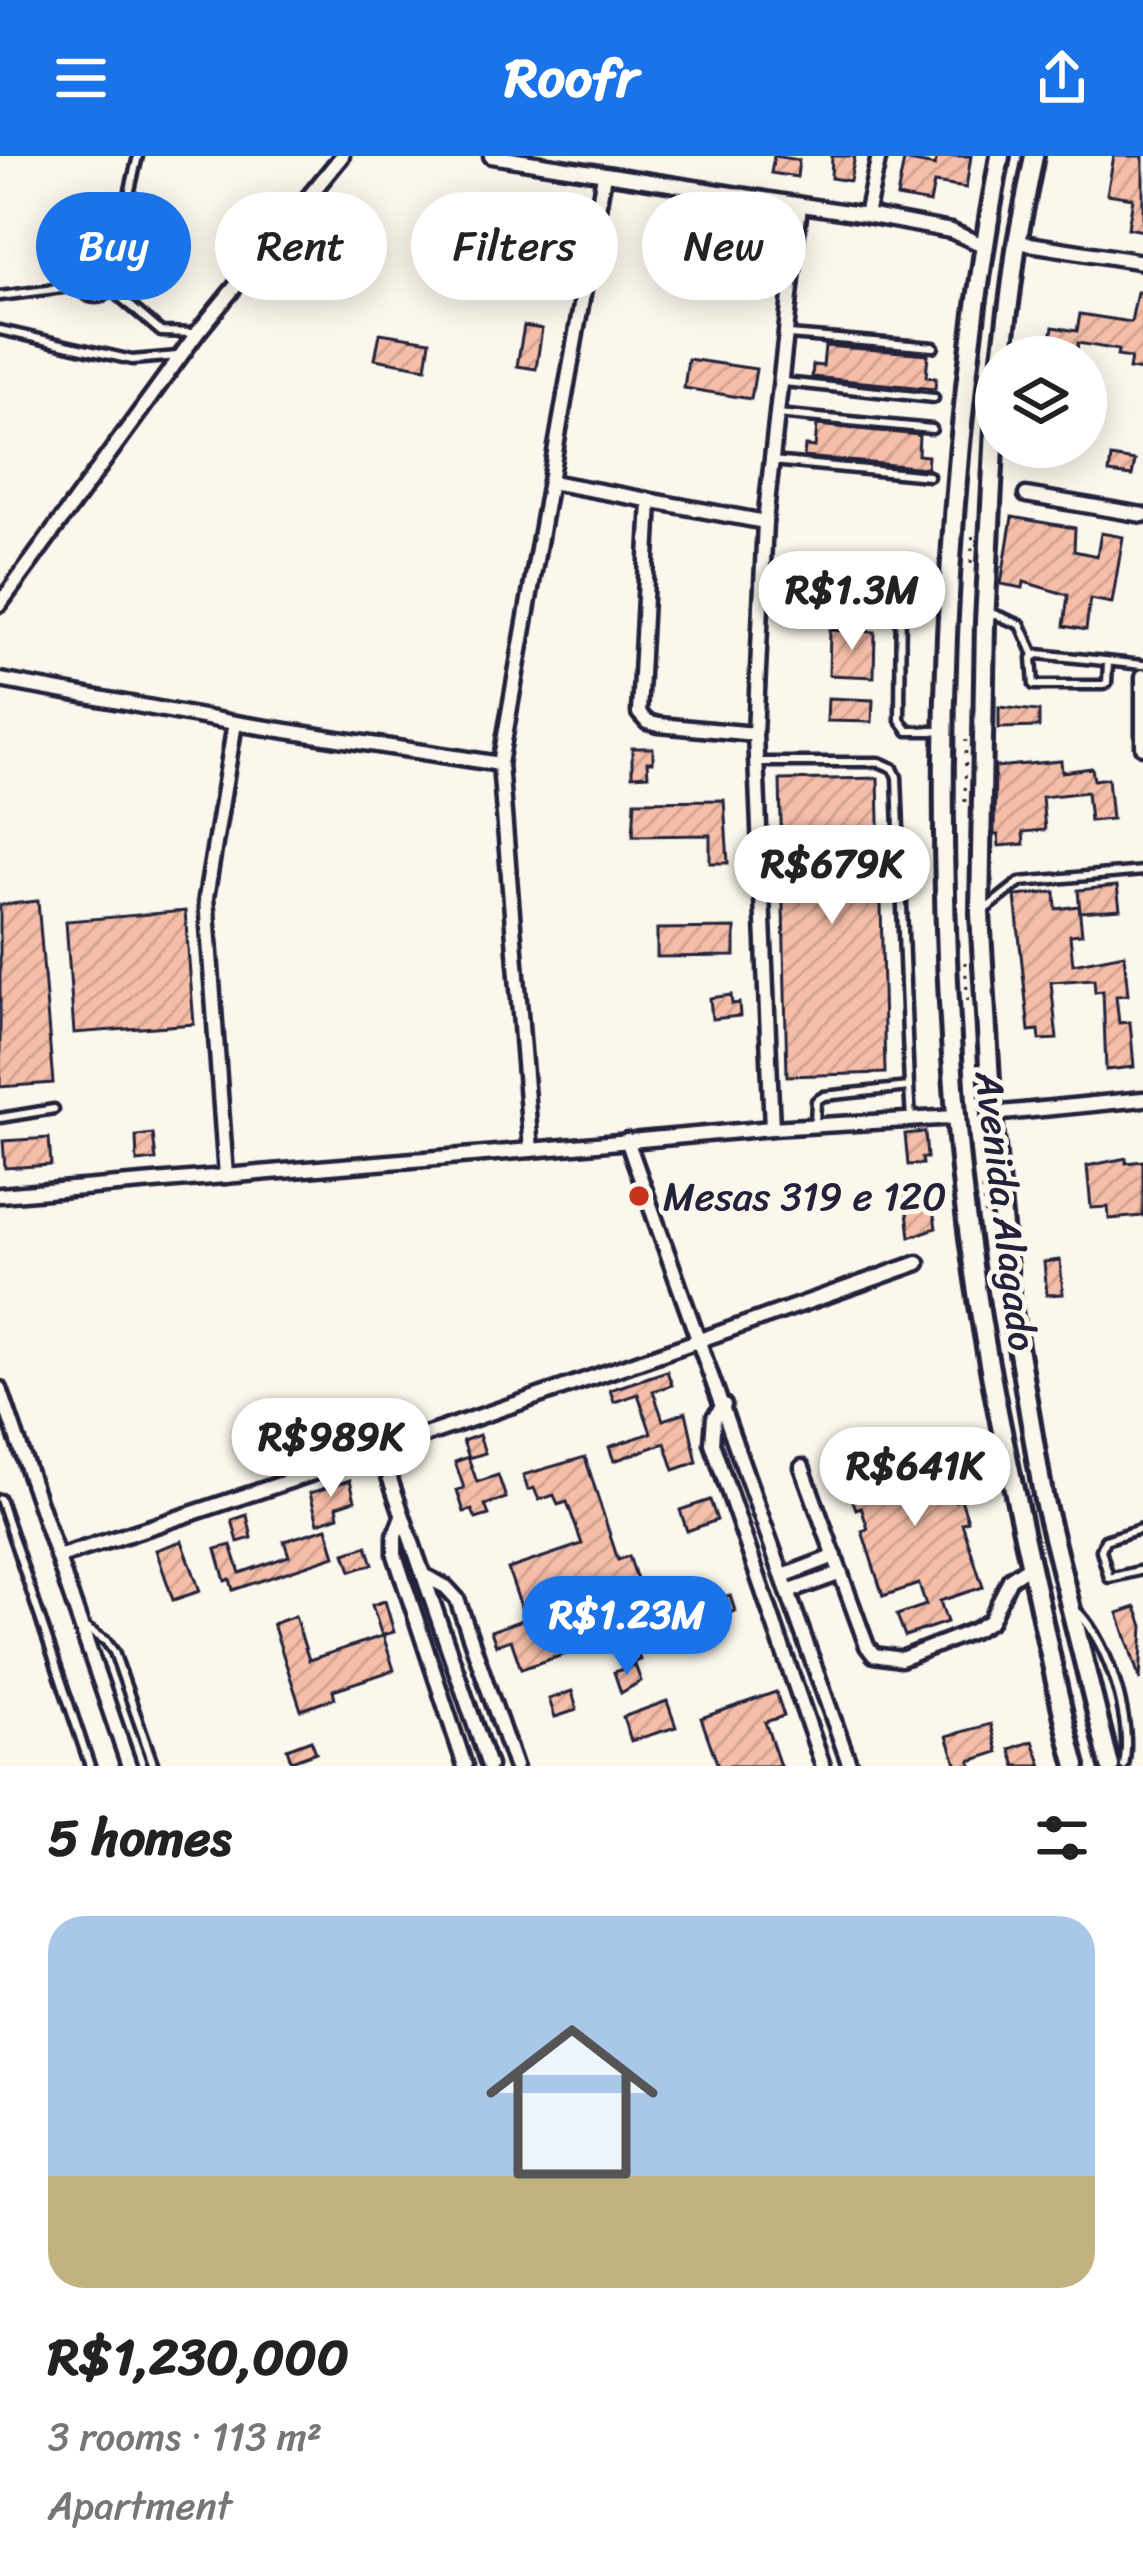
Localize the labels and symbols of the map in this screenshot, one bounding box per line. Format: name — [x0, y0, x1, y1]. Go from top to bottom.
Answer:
pin: R$1.3M — [754, 551, 950, 653]
pin: R$679K — [734, 825, 930, 927]
street label: Avenida Alagado — [954, 1066, 1057, 1355]
place label: Mesas 319 e 120 — [663, 1162, 947, 1231]
marker: Mesas 319 e 120 — [626, 1183, 652, 1209]
pin: R$989K — [233, 1398, 429, 1500]
pin: R$641K — [817, 1427, 1013, 1529]
pin: R$1.23M — [516, 1576, 738, 1678]

